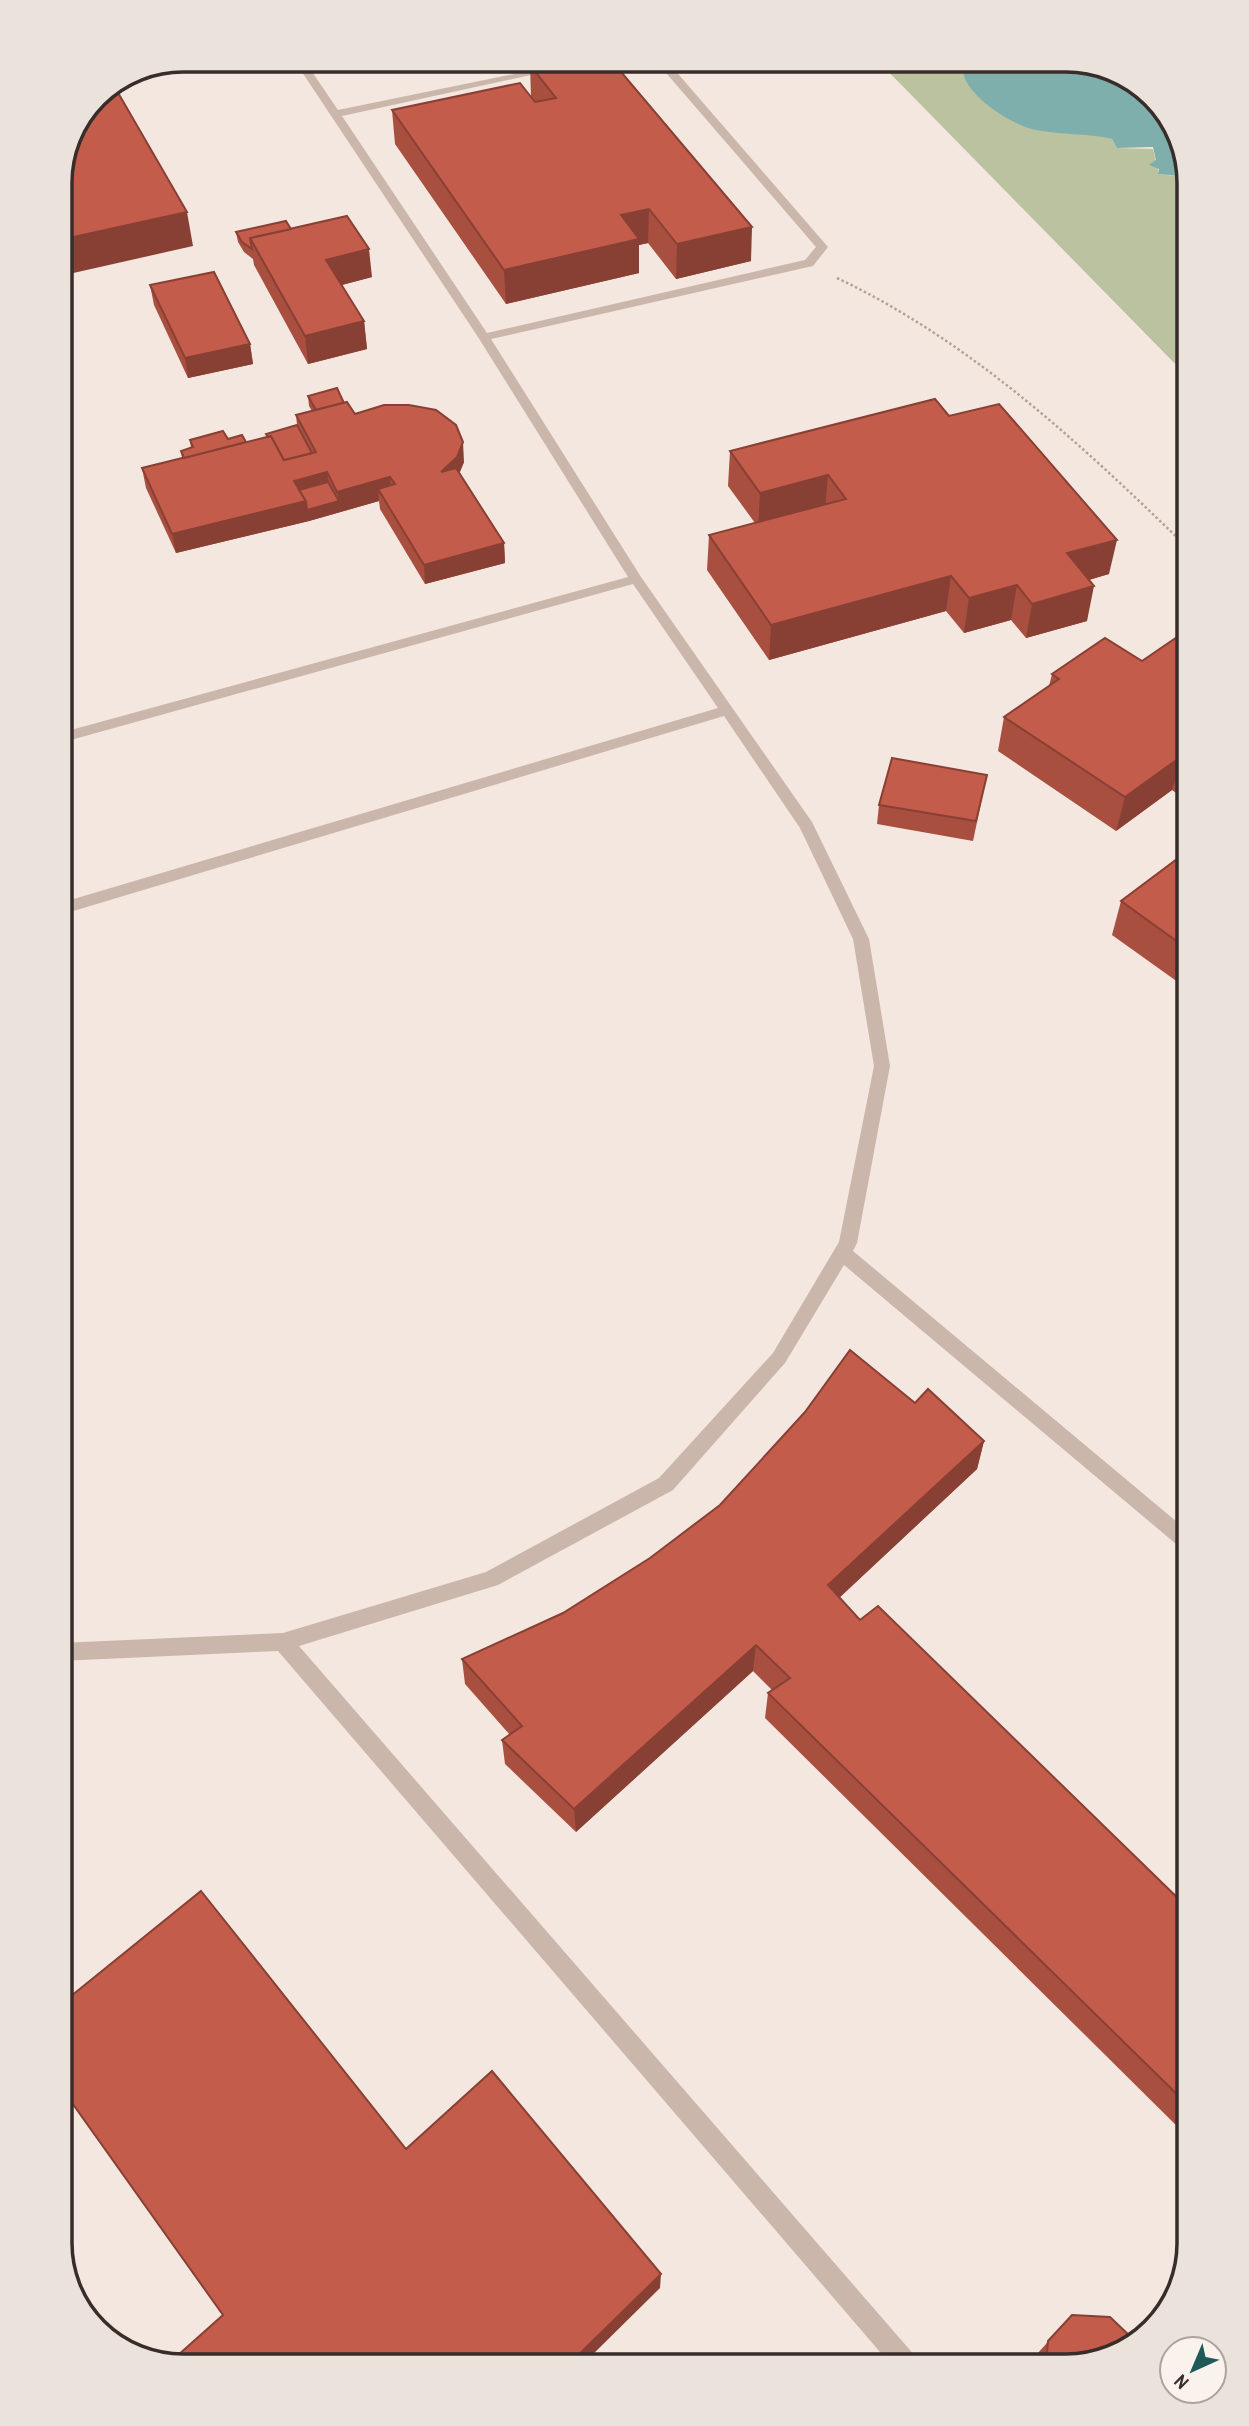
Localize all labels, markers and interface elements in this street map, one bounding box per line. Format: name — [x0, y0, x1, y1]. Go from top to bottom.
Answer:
north arrow — [1158, 2335, 1228, 2405]
text: N — [1168, 2369, 1194, 2395]

